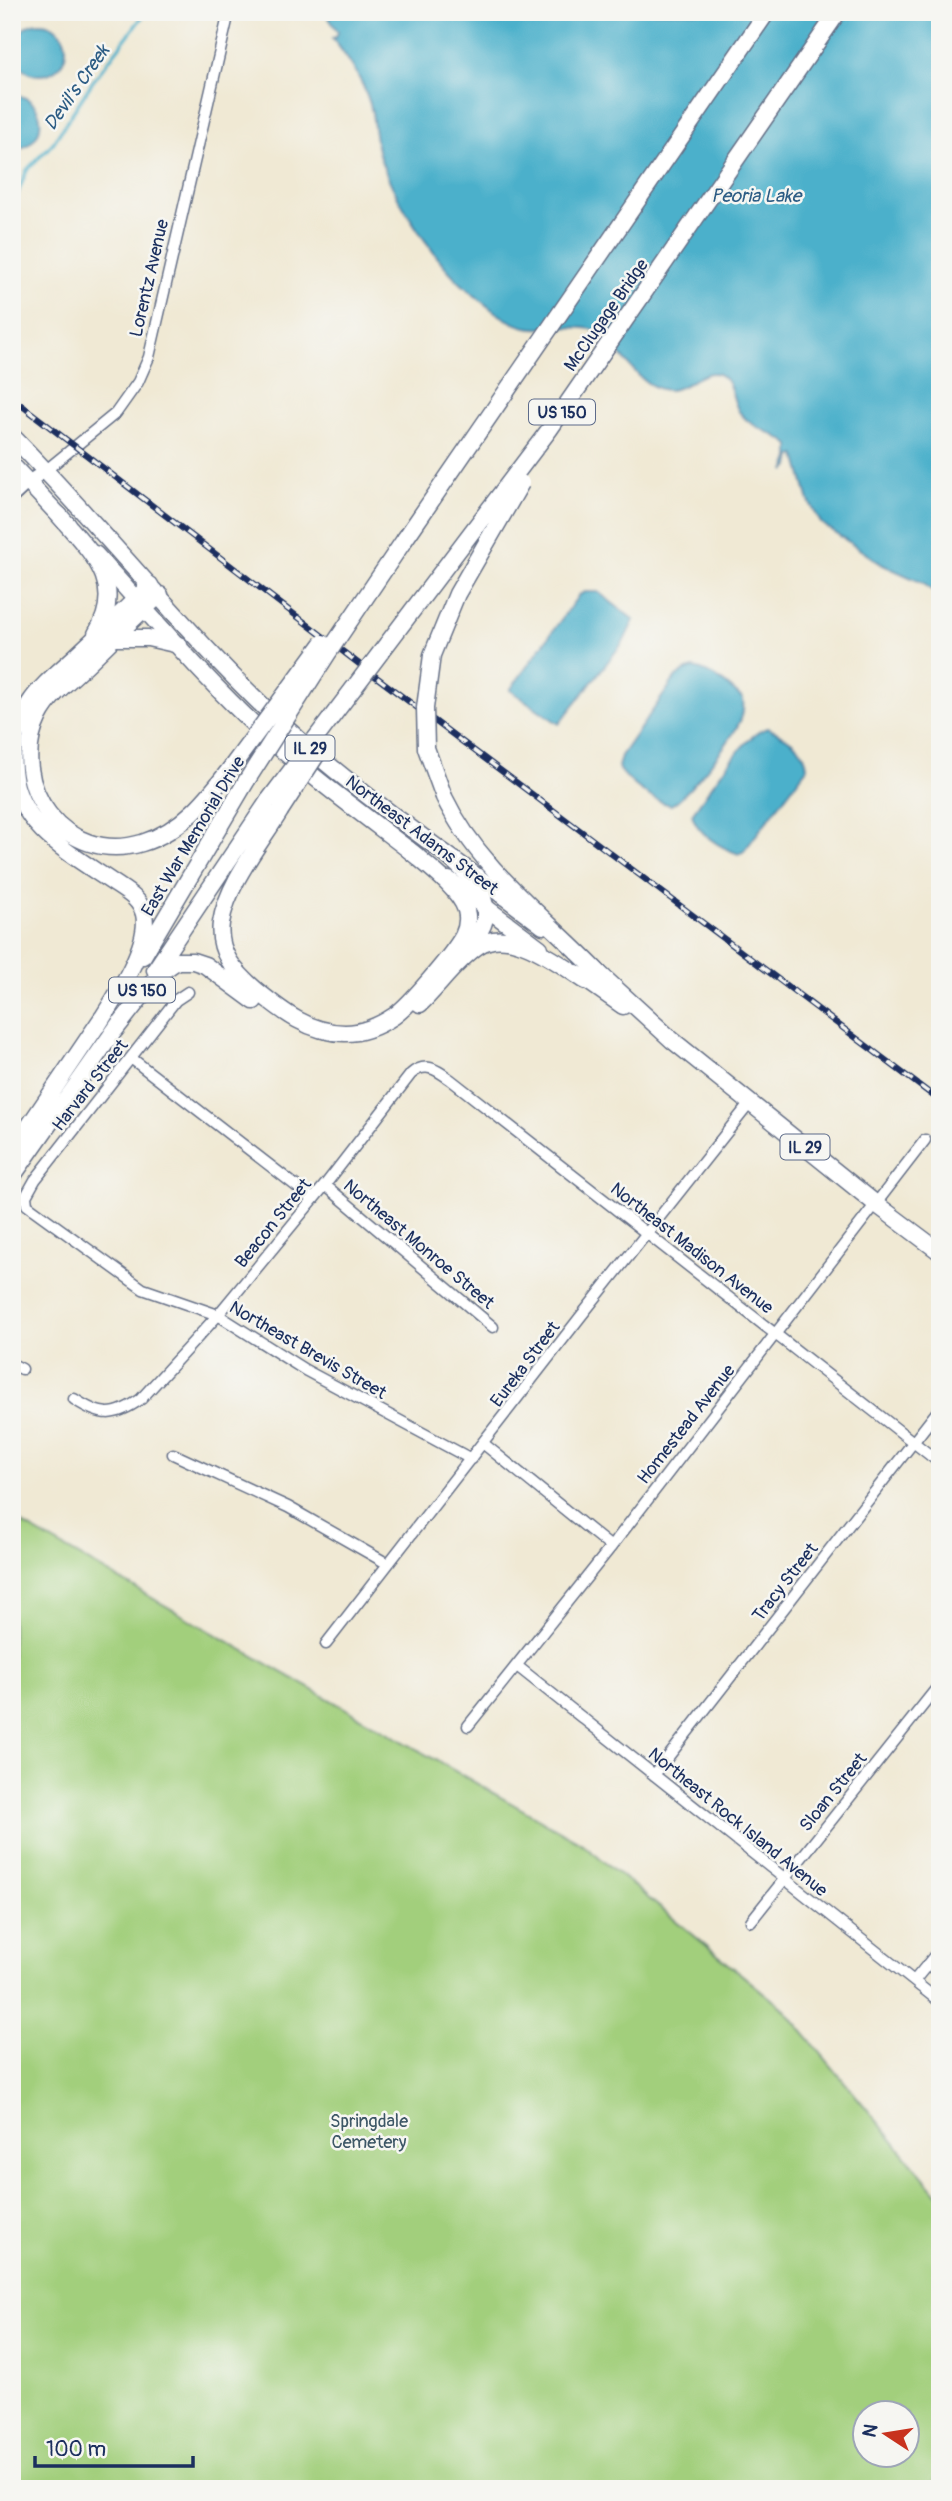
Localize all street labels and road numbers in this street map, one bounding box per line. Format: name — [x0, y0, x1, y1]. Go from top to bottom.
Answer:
street label: Lorentz Avenue — [125, 217, 174, 339]
street label: McClugage Bridge — [559, 254, 654, 376]
road number: US 150 — [529, 400, 595, 424]
road number: IL 29 — [286, 736, 334, 761]
street label: East War Memorial Drive — [136, 752, 250, 921]
street label: Northeast Adams Street — [341, 770, 503, 901]
road number: US 150 — [109, 978, 175, 1002]
street label: Harvard Street — [47, 1034, 134, 1136]
road number: IL 29 — [780, 1134, 830, 1160]
street label: Beacon Street — [230, 1173, 317, 1273]
street label: Northeast Monroe Street — [338, 1174, 500, 1315]
street label: Northeast Madison Avenue — [606, 1178, 778, 1319]
street label: Northeast Brevis Street — [225, 1296, 391, 1405]
street label: Eureka Street — [486, 1316, 566, 1412]
street label: Homestead Avenue — [632, 1360, 740, 1489]
street label: Tracy Street — [747, 1538, 824, 1626]
street label: Northeast Rock Island Avenue — [643, 1743, 832, 1902]
street label: Sloan Street — [794, 1748, 873, 1837]

